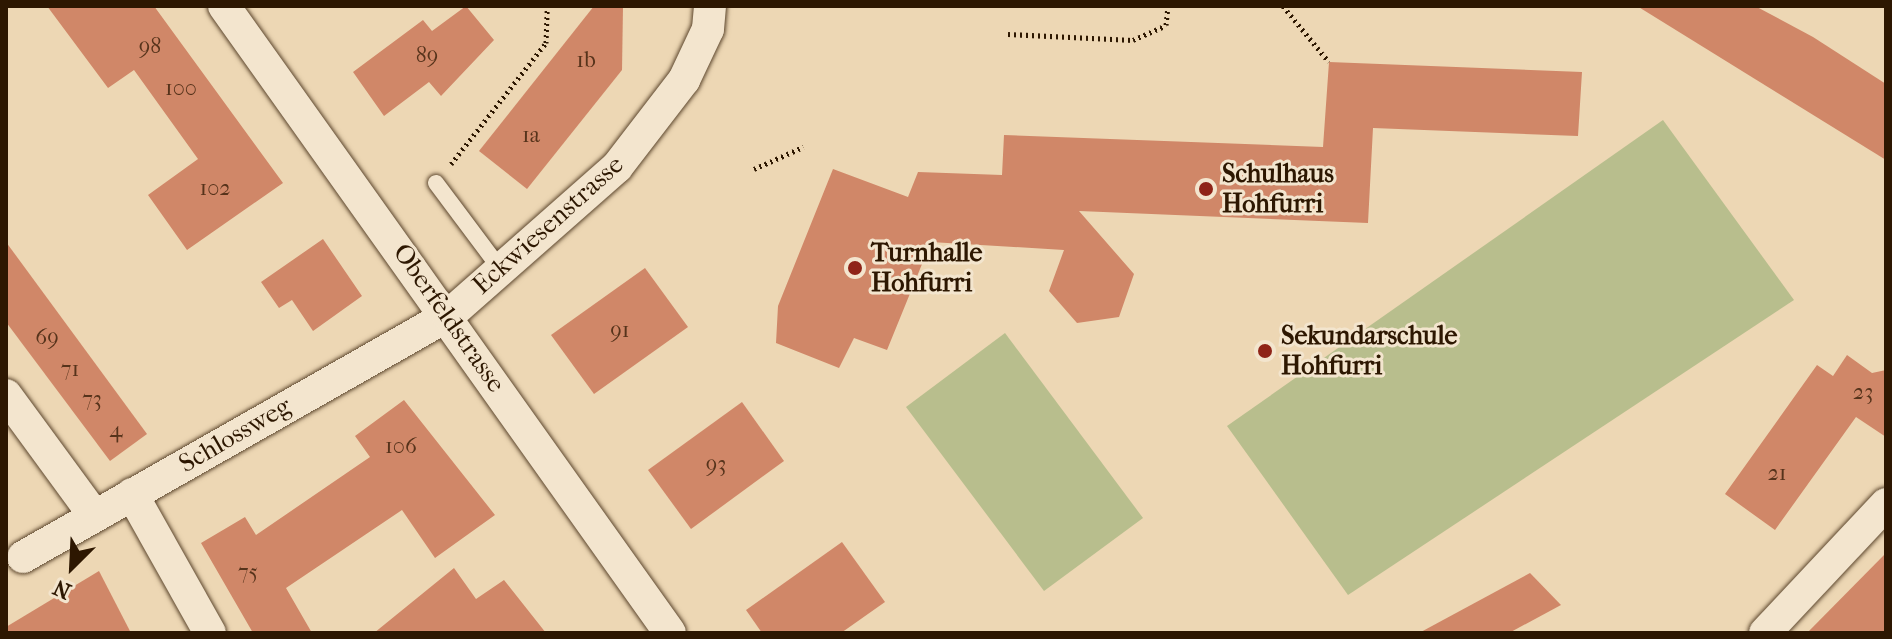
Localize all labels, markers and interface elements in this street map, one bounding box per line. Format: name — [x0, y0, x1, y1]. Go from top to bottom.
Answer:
house number: 98 — [139, 34, 161, 60]
house number: 89 — [416, 43, 438, 69]
house number: 1b — [576, 48, 596, 74]
house number: 100 — [165, 76, 197, 102]
house number: 1a — [522, 123, 540, 149]
street label: Eckwiesenstrasse — [466, 149, 630, 301]
place label: Schulhaus Hohfurri — [1222, 158, 1334, 220]
house number: 102 — [199, 176, 231, 202]
marker: Schulhaus Hohfurri — [1197, 180, 1215, 198]
place label: Turnhalle Hohfurri — [871, 237, 982, 298]
street label: Oberfeldstrasse — [386, 238, 512, 398]
marker: Turnhalle Hohfurri — [846, 259, 864, 277]
house number: 91 — [610, 318, 630, 344]
place label: Sekundarschule Hohfurri — [1281, 320, 1457, 382]
house number: 69 — [35, 325, 59, 351]
marker: Sekundarschule Hohfurri — [1256, 342, 1274, 360]
house number: 71 — [61, 357, 79, 383]
house number: 23 — [1853, 380, 1873, 406]
house number: 73 — [82, 387, 102, 413]
street label: Schlossweg — [173, 390, 297, 480]
house number: 4 — [110, 418, 122, 444]
house number: 106 — [385, 434, 417, 460]
house number: 93 — [706, 452, 726, 478]
house number: 21 — [1767, 461, 1787, 487]
north arrow — [32, 527, 112, 607]
house number: 75 — [238, 560, 258, 586]
text: N — [49, 574, 75, 604]

